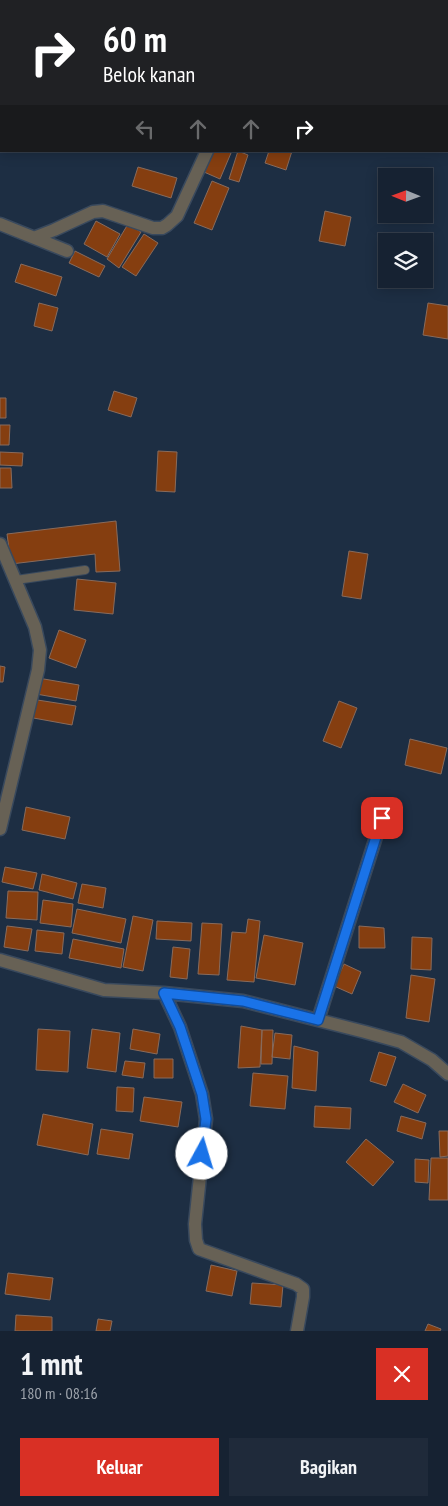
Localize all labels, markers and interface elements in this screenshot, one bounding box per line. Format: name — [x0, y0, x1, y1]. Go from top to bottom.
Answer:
text: 60 m — [103, 16, 167, 62]
icon: right — [20, 20, 85, 85]
text: Belok kanan — [103, 60, 195, 88]
icon: left — [131, 115, 159, 143]
icon: ahead — [184, 115, 212, 143]
icon: ahead — [237, 115, 265, 143]
icon: right — [290, 115, 318, 143]
north arrow — [378, 168, 432, 222]
map controls — [378, 168, 433, 288]
button: layers — [378, 233, 433, 288]
pin — [361, 797, 403, 839]
icon: arrive — [368, 804, 396, 832]
position arrow — [175, 1127, 227, 1179]
text: 1 mnt — [20, 1344, 83, 1383]
button: close — [376, 1348, 428, 1400]
text: 180 m · 08:16 — [20, 1383, 98, 1403]
button: Keluar — [20, 1438, 219, 1496]
button: Bagikan — [229, 1438, 428, 1496]

